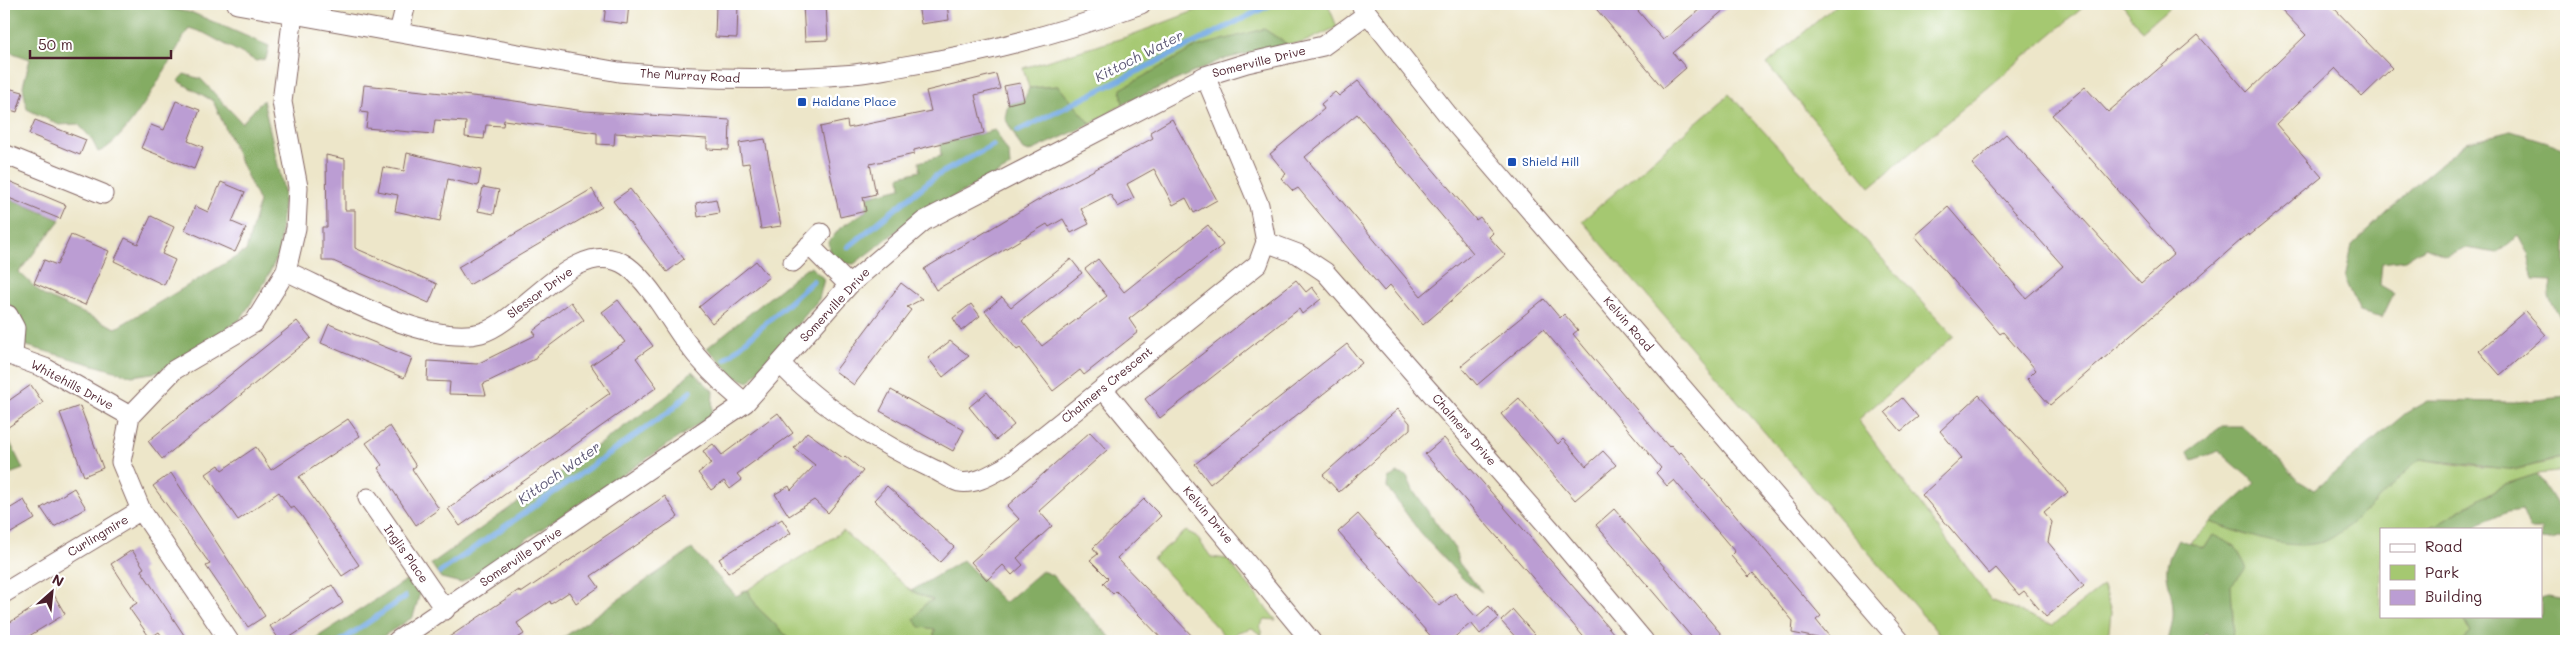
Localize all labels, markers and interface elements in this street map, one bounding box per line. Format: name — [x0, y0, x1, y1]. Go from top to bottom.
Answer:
water label: Kittoch Water — [1091, 25, 1186, 86]
scale bar — [30, 28, 171, 60]
text: 50 m — [38, 34, 73, 54]
street label: Somerville Drive — [1210, 42, 1307, 80]
street label: The Murray Road — [640, 64, 741, 86]
place label: Haldane Place — [812, 93, 896, 109]
marker: Haldane Place — [796, 96, 808, 108]
place label: Shield Hill — [1522, 153, 1579, 169]
marker: Shield Hill — [1506, 156, 1518, 168]
street label: Slessor Drive — [503, 263, 575, 321]
street label: Somerville Drive — [796, 264, 873, 345]
street label: Kelvin Road — [1600, 292, 1657, 355]
street label: Chalmers Crescent — [1058, 343, 1155, 426]
street label: Whitehills Drive — [28, 356, 117, 413]
street label: Chalmers Drive — [1429, 390, 1500, 469]
water label: Kittoch Water — [514, 437, 604, 508]
street label: Kelvin Drive — [1180, 482, 1237, 546]
street label: Curlingmire — [64, 511, 131, 560]
street label: Inglis Place — [381, 521, 433, 586]
street label: Somerville Drive — [476, 523, 565, 590]
legend — [2380, 528, 2542, 618]
text: Road — [2425, 536, 2462, 556]
text: Park — [2425, 562, 2459, 582]
north arrow — [28, 568, 78, 618]
text: N — [49, 569, 67, 591]
text: Building — [2425, 586, 2482, 606]

